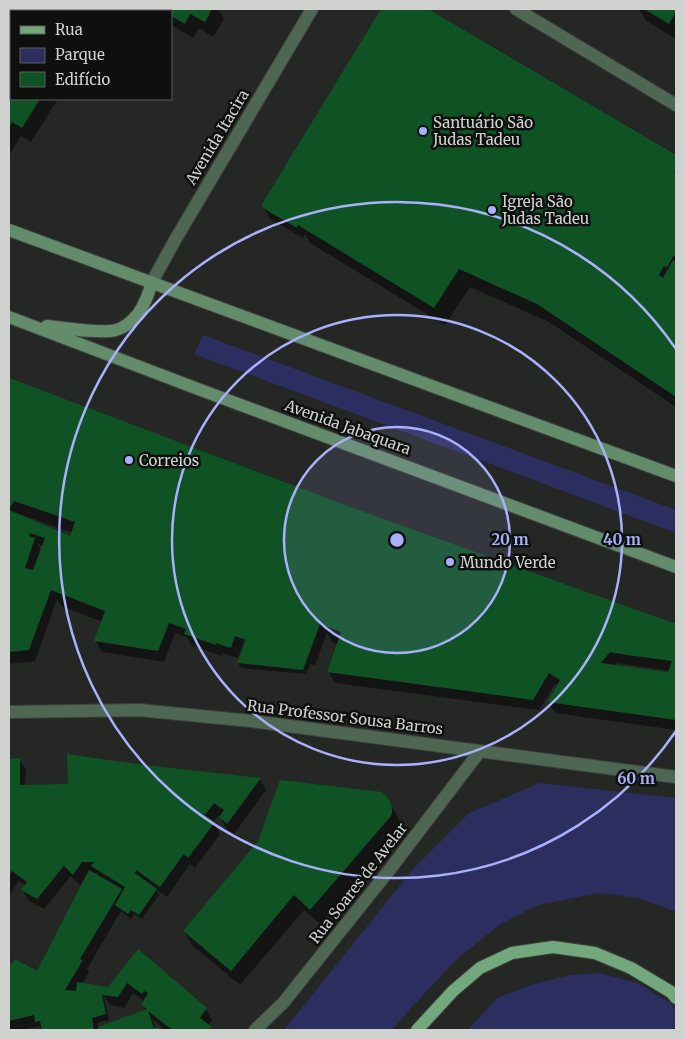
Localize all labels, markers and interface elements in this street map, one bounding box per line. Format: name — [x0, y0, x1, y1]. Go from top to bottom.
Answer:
legend — [10, 10, 172, 100]
text: Rua — [55, 20, 83, 39]
text: Parque — [55, 45, 105, 64]
text: Edifício — [55, 70, 111, 89]
street label: Avenida Itacira — [181, 86, 253, 189]
place label: Santuário São Judas Tadeu — [432, 113, 533, 149]
marker: Santuário São Judas Tadeu — [417, 125, 429, 137]
place label: Igreja São Judas Tadeu — [501, 192, 589, 228]
marker: Igreja São Judas Tadeu — [486, 204, 498, 216]
street label: Avenida Jabaquara — [282, 395, 414, 459]
place label: Correios — [139, 451, 199, 470]
marker: Correios — [123, 454, 135, 466]
text: 20 m — [491, 530, 529, 549]
text: 40 m — [603, 530, 641, 549]
centre of rings — [388, 531, 406, 549]
place label: Mundo Verde — [460, 553, 556, 572]
marker: Mundo Verde — [444, 556, 456, 568]
street label: Rua Professor Sousa Barros — [246, 696, 444, 738]
text: 60 m — [617, 769, 655, 788]
street label: Rua Soares de Avelar — [305, 818, 411, 947]

